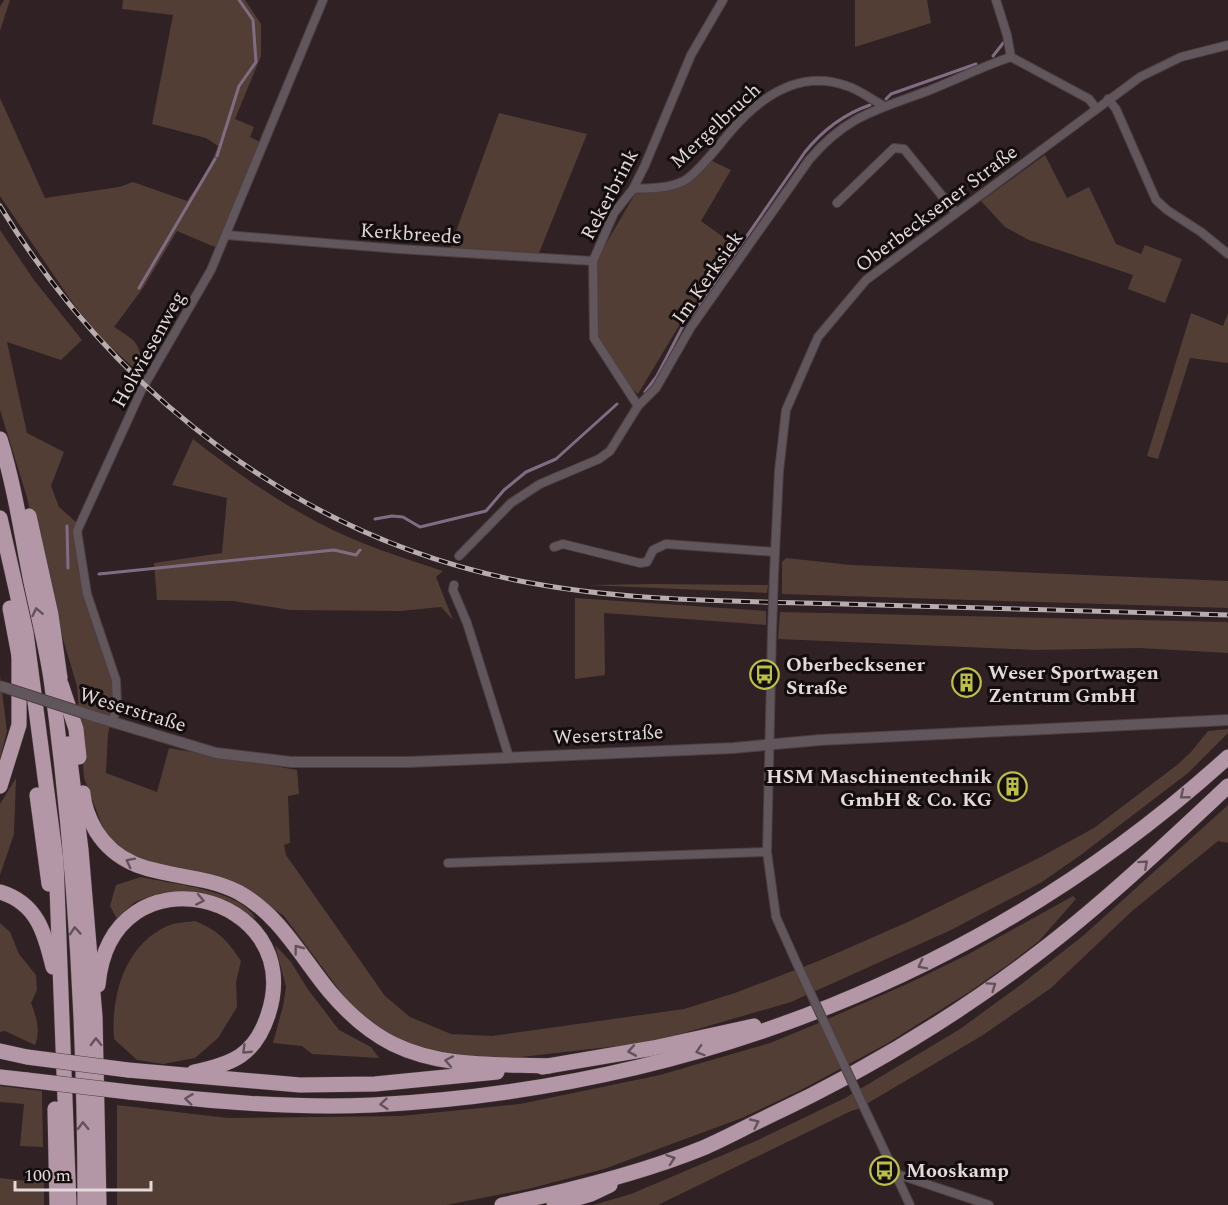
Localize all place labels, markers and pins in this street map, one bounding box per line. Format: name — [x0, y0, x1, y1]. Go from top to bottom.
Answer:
place label: Oberbecksener Straße — [786, 650, 925, 703]
place label: Weser Sportwagen Zentrum GmbH — [988, 658, 1159, 711]
bus stop icon: Oberbecksener Straße — [749, 659, 781, 691]
building icon: Weser Sportwagen Zentrum GmbH — [951, 667, 983, 699]
place label: HSM Maschinentechnik GmbH & Co. KG — [766, 762, 992, 815]
building icon: HSM Maschinentechnik GmbH & Co. KG — [997, 771, 1029, 803]
bus stop icon: Mooskamp — [869, 1154, 901, 1186]
place label: Mooskamp — [906, 1156, 1009, 1186]

